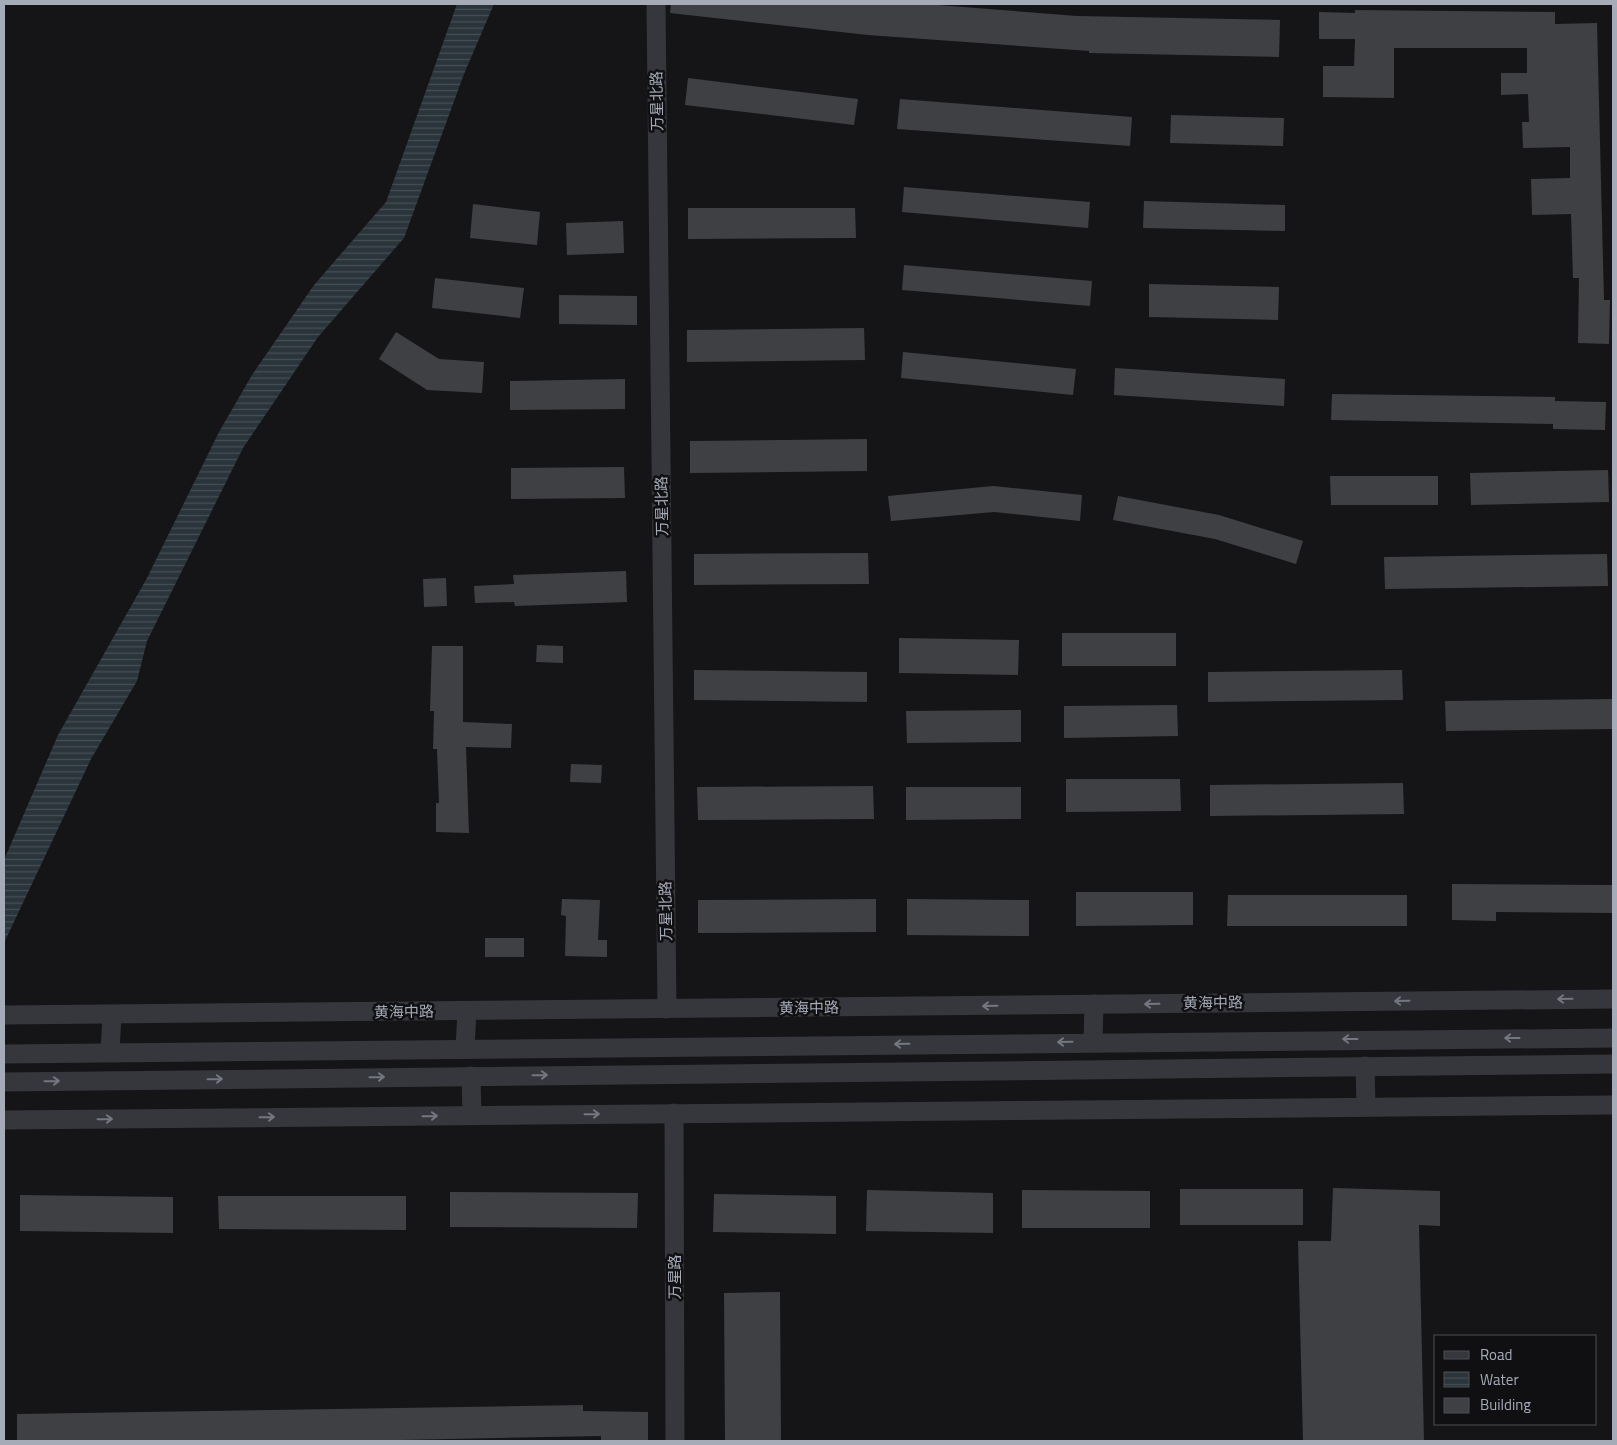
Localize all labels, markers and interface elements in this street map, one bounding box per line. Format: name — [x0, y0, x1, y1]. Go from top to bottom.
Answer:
street label: 万星北路 — [644, 71, 669, 131]
street label: 万星北路 — [649, 476, 674, 536]
street label: 万星北路 — [653, 881, 678, 941]
street label: 黄海中路 — [1183, 990, 1243, 1015]
one-way arrow — [1557, 994, 1573, 1004]
street label: 黄海中路 — [779, 995, 839, 1020]
one-way arrow — [1394, 996, 1410, 1006]
street label: 黄海中路 — [374, 999, 434, 1024]
one-way arrow — [1144, 999, 1160, 1009]
one-way arrow — [982, 1001, 998, 1011]
one-way arrow — [1504, 1033, 1520, 1043]
one-way arrow — [1342, 1035, 1358, 1044]
one-way arrow — [1057, 1037, 1073, 1047]
one-way arrow — [894, 1039, 910, 1048]
one-way arrow — [532, 1071, 548, 1080]
one-way arrow — [369, 1073, 385, 1082]
one-way arrow — [207, 1075, 223, 1084]
one-way arrow — [44, 1077, 60, 1086]
one-way arrow — [584, 1109, 600, 1119]
one-way arrow — [422, 1111, 438, 1120]
one-way arrow — [259, 1112, 275, 1122]
one-way arrow — [96, 1114, 113, 1124]
street label: 万星路 — [663, 1254, 686, 1300]
legend — [1434, 1335, 1597, 1425]
text: Road — [1480, 1343, 1512, 1366]
text: Water — [1480, 1368, 1519, 1391]
text: Building — [1480, 1393, 1531, 1416]

